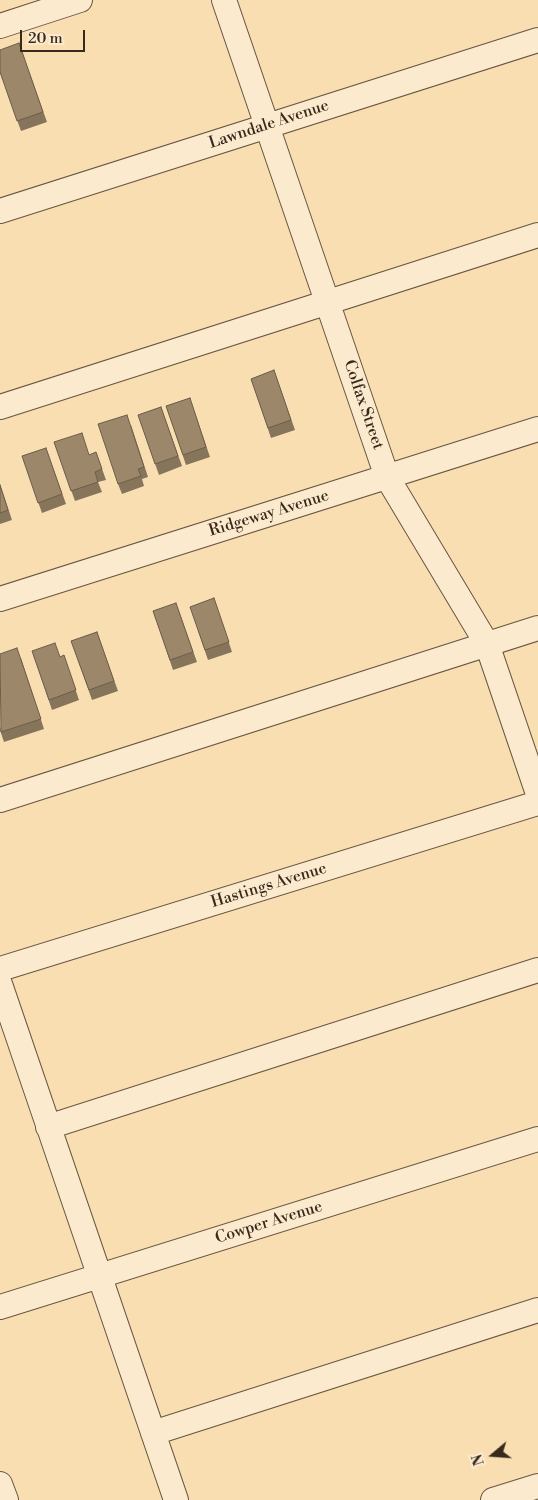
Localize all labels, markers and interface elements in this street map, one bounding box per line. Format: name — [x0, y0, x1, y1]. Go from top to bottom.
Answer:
scale bar — [22, 20, 88, 52]
text: 20 m — [28, 29, 63, 48]
street label: Lawndale Avenue — [207, 97, 331, 153]
street label: Colfax Street — [339, 358, 387, 452]
street label: Ridgeway Avenue — [207, 487, 331, 541]
street label: Hastings Avenue — [209, 859, 329, 913]
street label: Cowper Avenue — [213, 1198, 325, 1248]
north arrow — [468, 1430, 518, 1480]
text: N — [468, 1452, 489, 1468]

